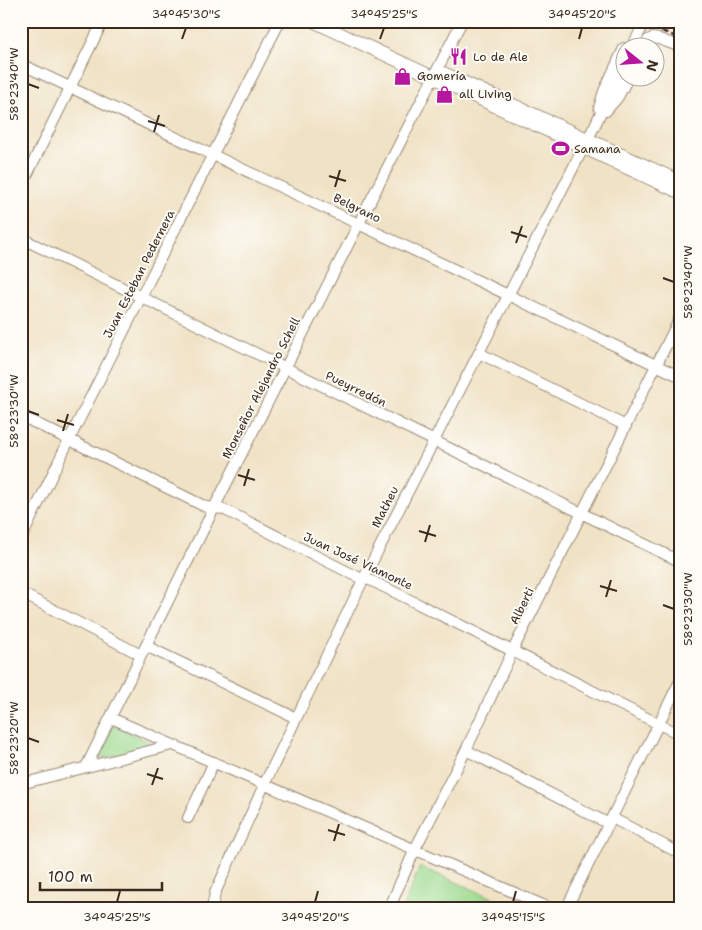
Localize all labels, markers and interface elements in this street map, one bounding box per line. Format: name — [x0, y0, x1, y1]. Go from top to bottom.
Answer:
text: 34°45'30"S — [152, 6, 221, 22]
text: 34°45'25"S — [350, 6, 418, 22]
text: 34°45'20"S — [548, 6, 617, 22]
north arrow — [614, 38, 664, 88]
text: 58°23'40"W — [6, 47, 22, 121]
restaurant icon: Lo de Ale — [449, 47, 469, 67]
place label: Lo de Ale — [473, 49, 528, 65]
text: N — [642, 58, 663, 74]
shop icon: Gomería — [393, 66, 413, 86]
place label: Gomería — [417, 68, 467, 84]
shop icon: all Living — [435, 84, 455, 104]
place label: all Living — [459, 86, 512, 102]
sports icon: Samana — [550, 139, 570, 159]
place label: Samana — [574, 141, 621, 157]
street label: Belgrano — [331, 190, 383, 226]
street label: Juan Esteban Pedernera — [100, 207, 179, 341]
text: 58°23'40"W — [680, 245, 696, 319]
street label: Monseñor Alejandro Schell — [218, 314, 304, 461]
street label: Pueyrredón — [323, 367, 389, 411]
text: 58°23'30"W — [6, 374, 22, 448]
street label: Matheu — [368, 483, 402, 531]
street label: Juan José Viamonte — [301, 529, 415, 593]
text: 58°23'30"W — [680, 572, 696, 646]
street label: Alberti — [506, 585, 538, 627]
text: 58°23'20"W — [6, 701, 22, 775]
scale bar — [40, 860, 162, 892]
text: 100 m — [48, 867, 93, 887]
text: 34°45'25"S — [83, 909, 151, 925]
text: 34°45'20"S — [281, 909, 350, 925]
text: 34°45'15"S — [481, 909, 546, 925]

